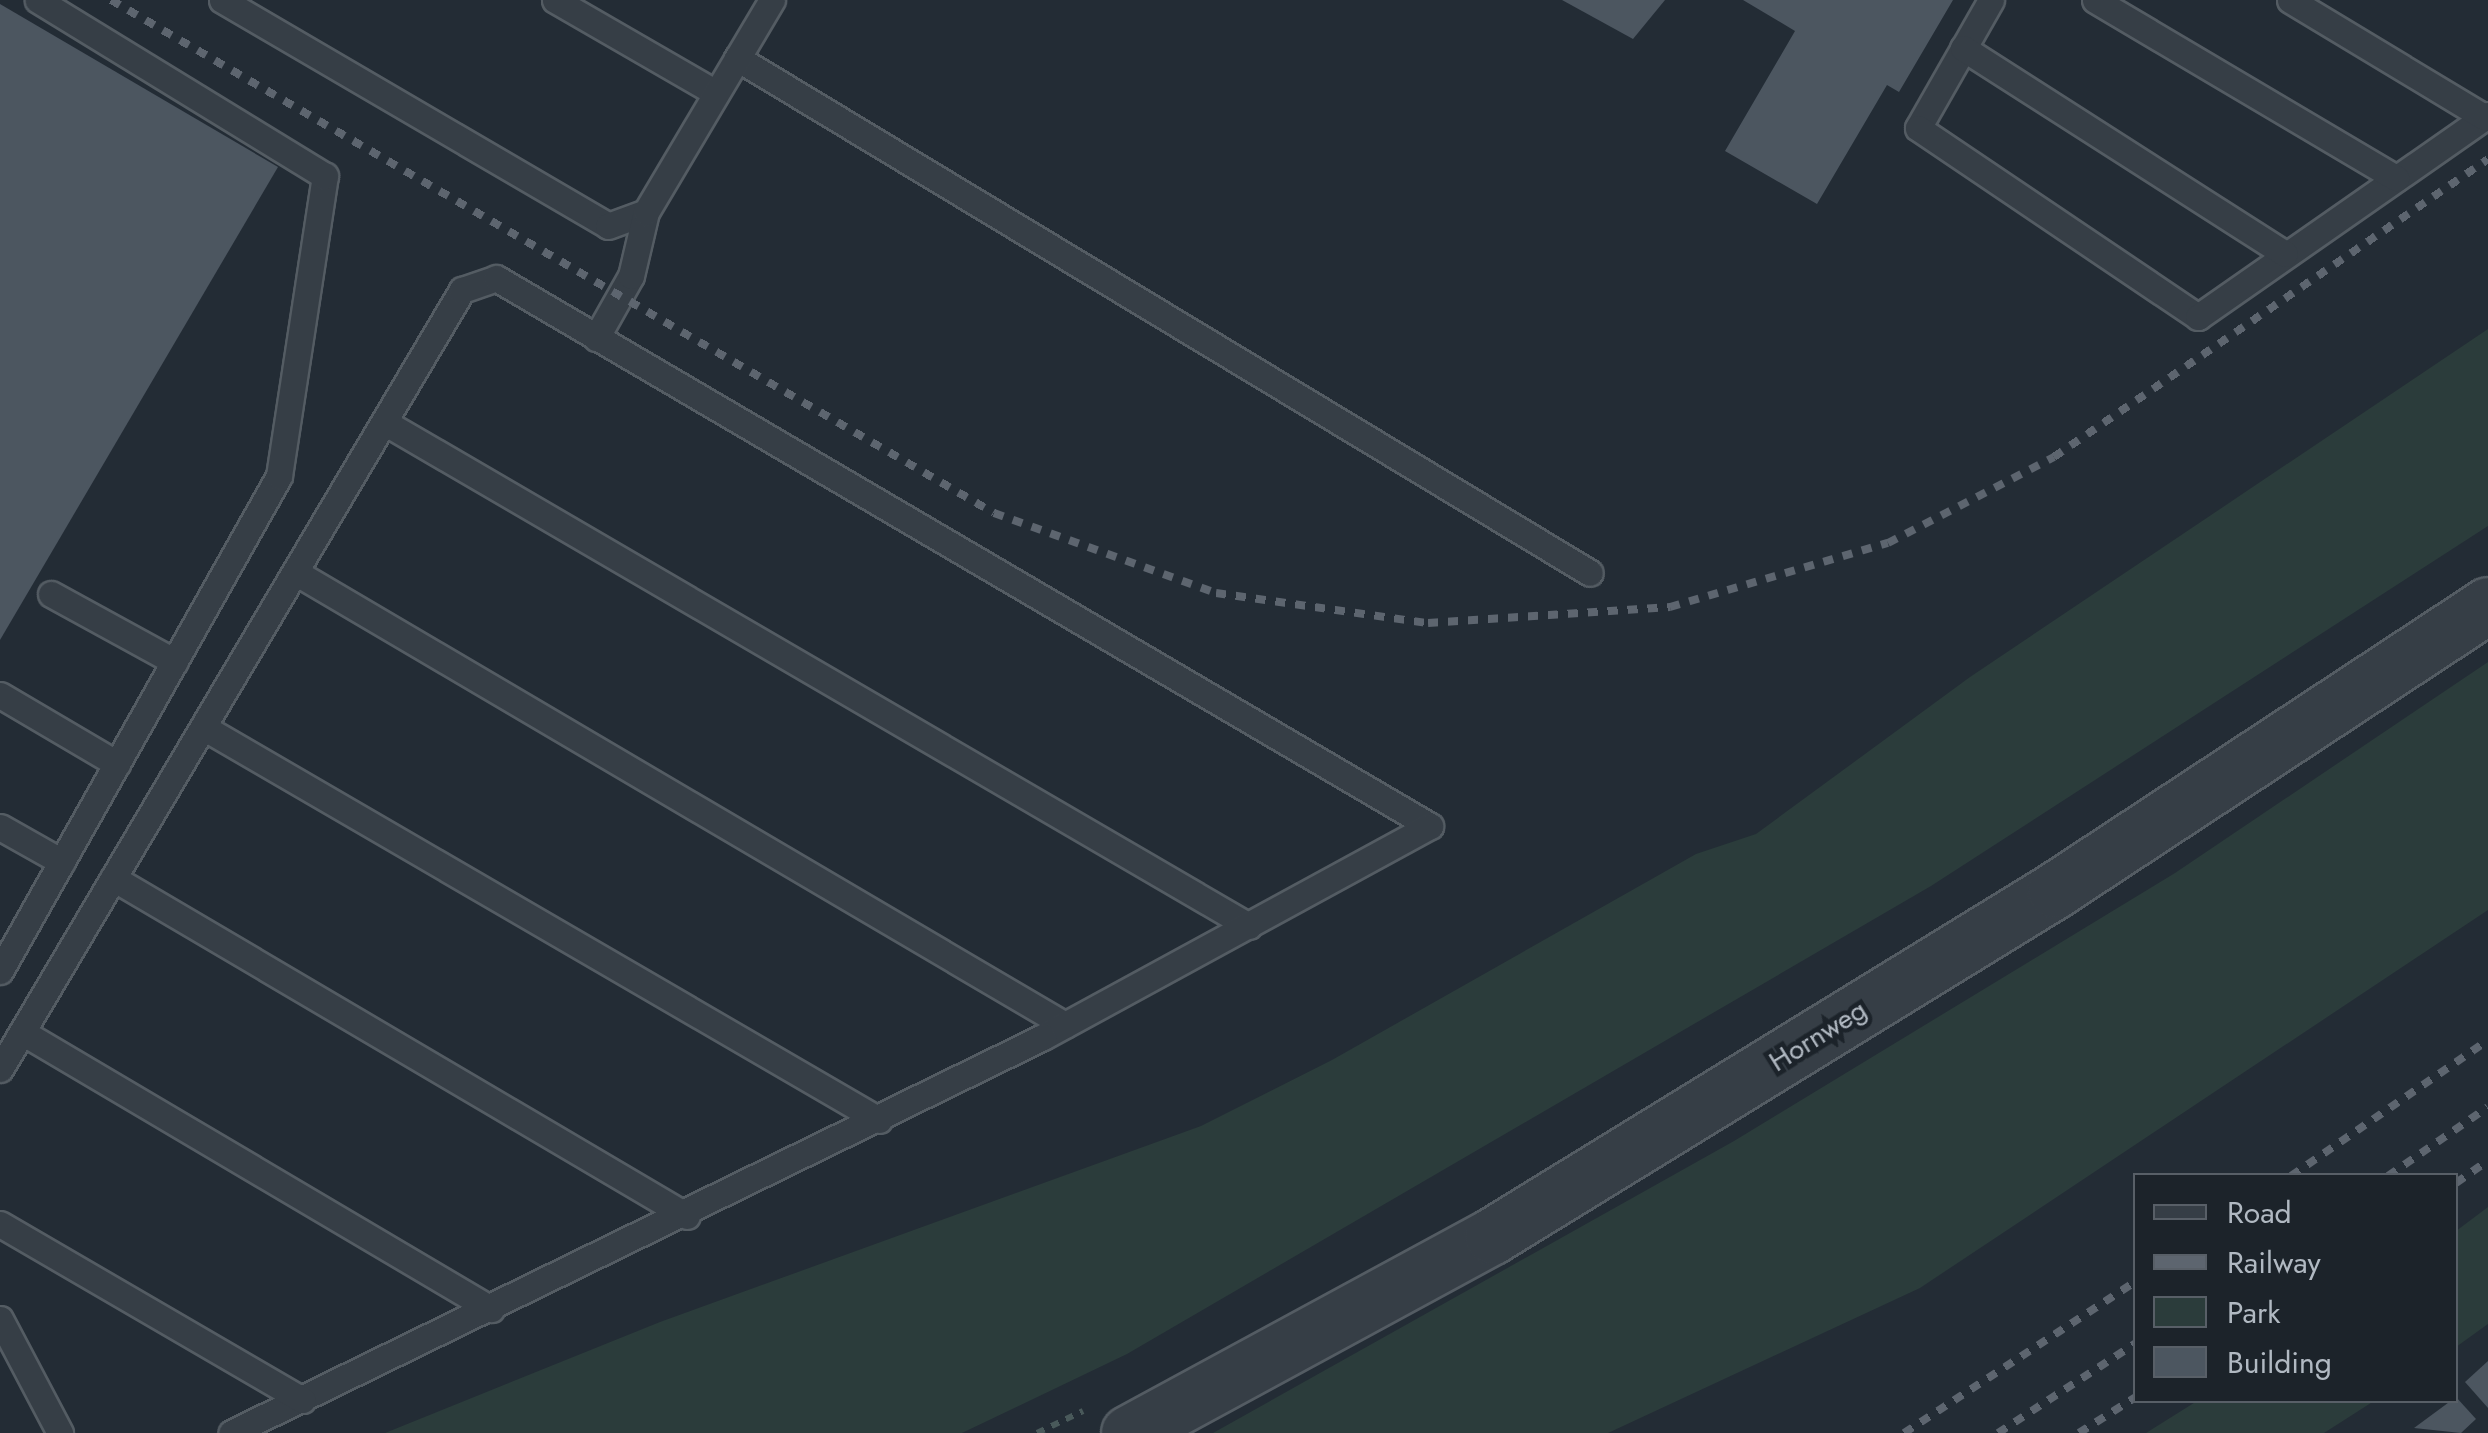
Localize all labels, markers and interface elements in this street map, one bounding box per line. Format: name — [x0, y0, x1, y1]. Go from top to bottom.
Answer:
street label: Hornweg — [1763, 993, 1873, 1079]
legend — [2133, 1173, 2458, 1403]
text: Road — [2227, 1191, 2292, 1234]
text: Railway — [2227, 1241, 2321, 1284]
text: Park — [2227, 1291, 2280, 1334]
text: Building — [2227, 1341, 2332, 1384]

